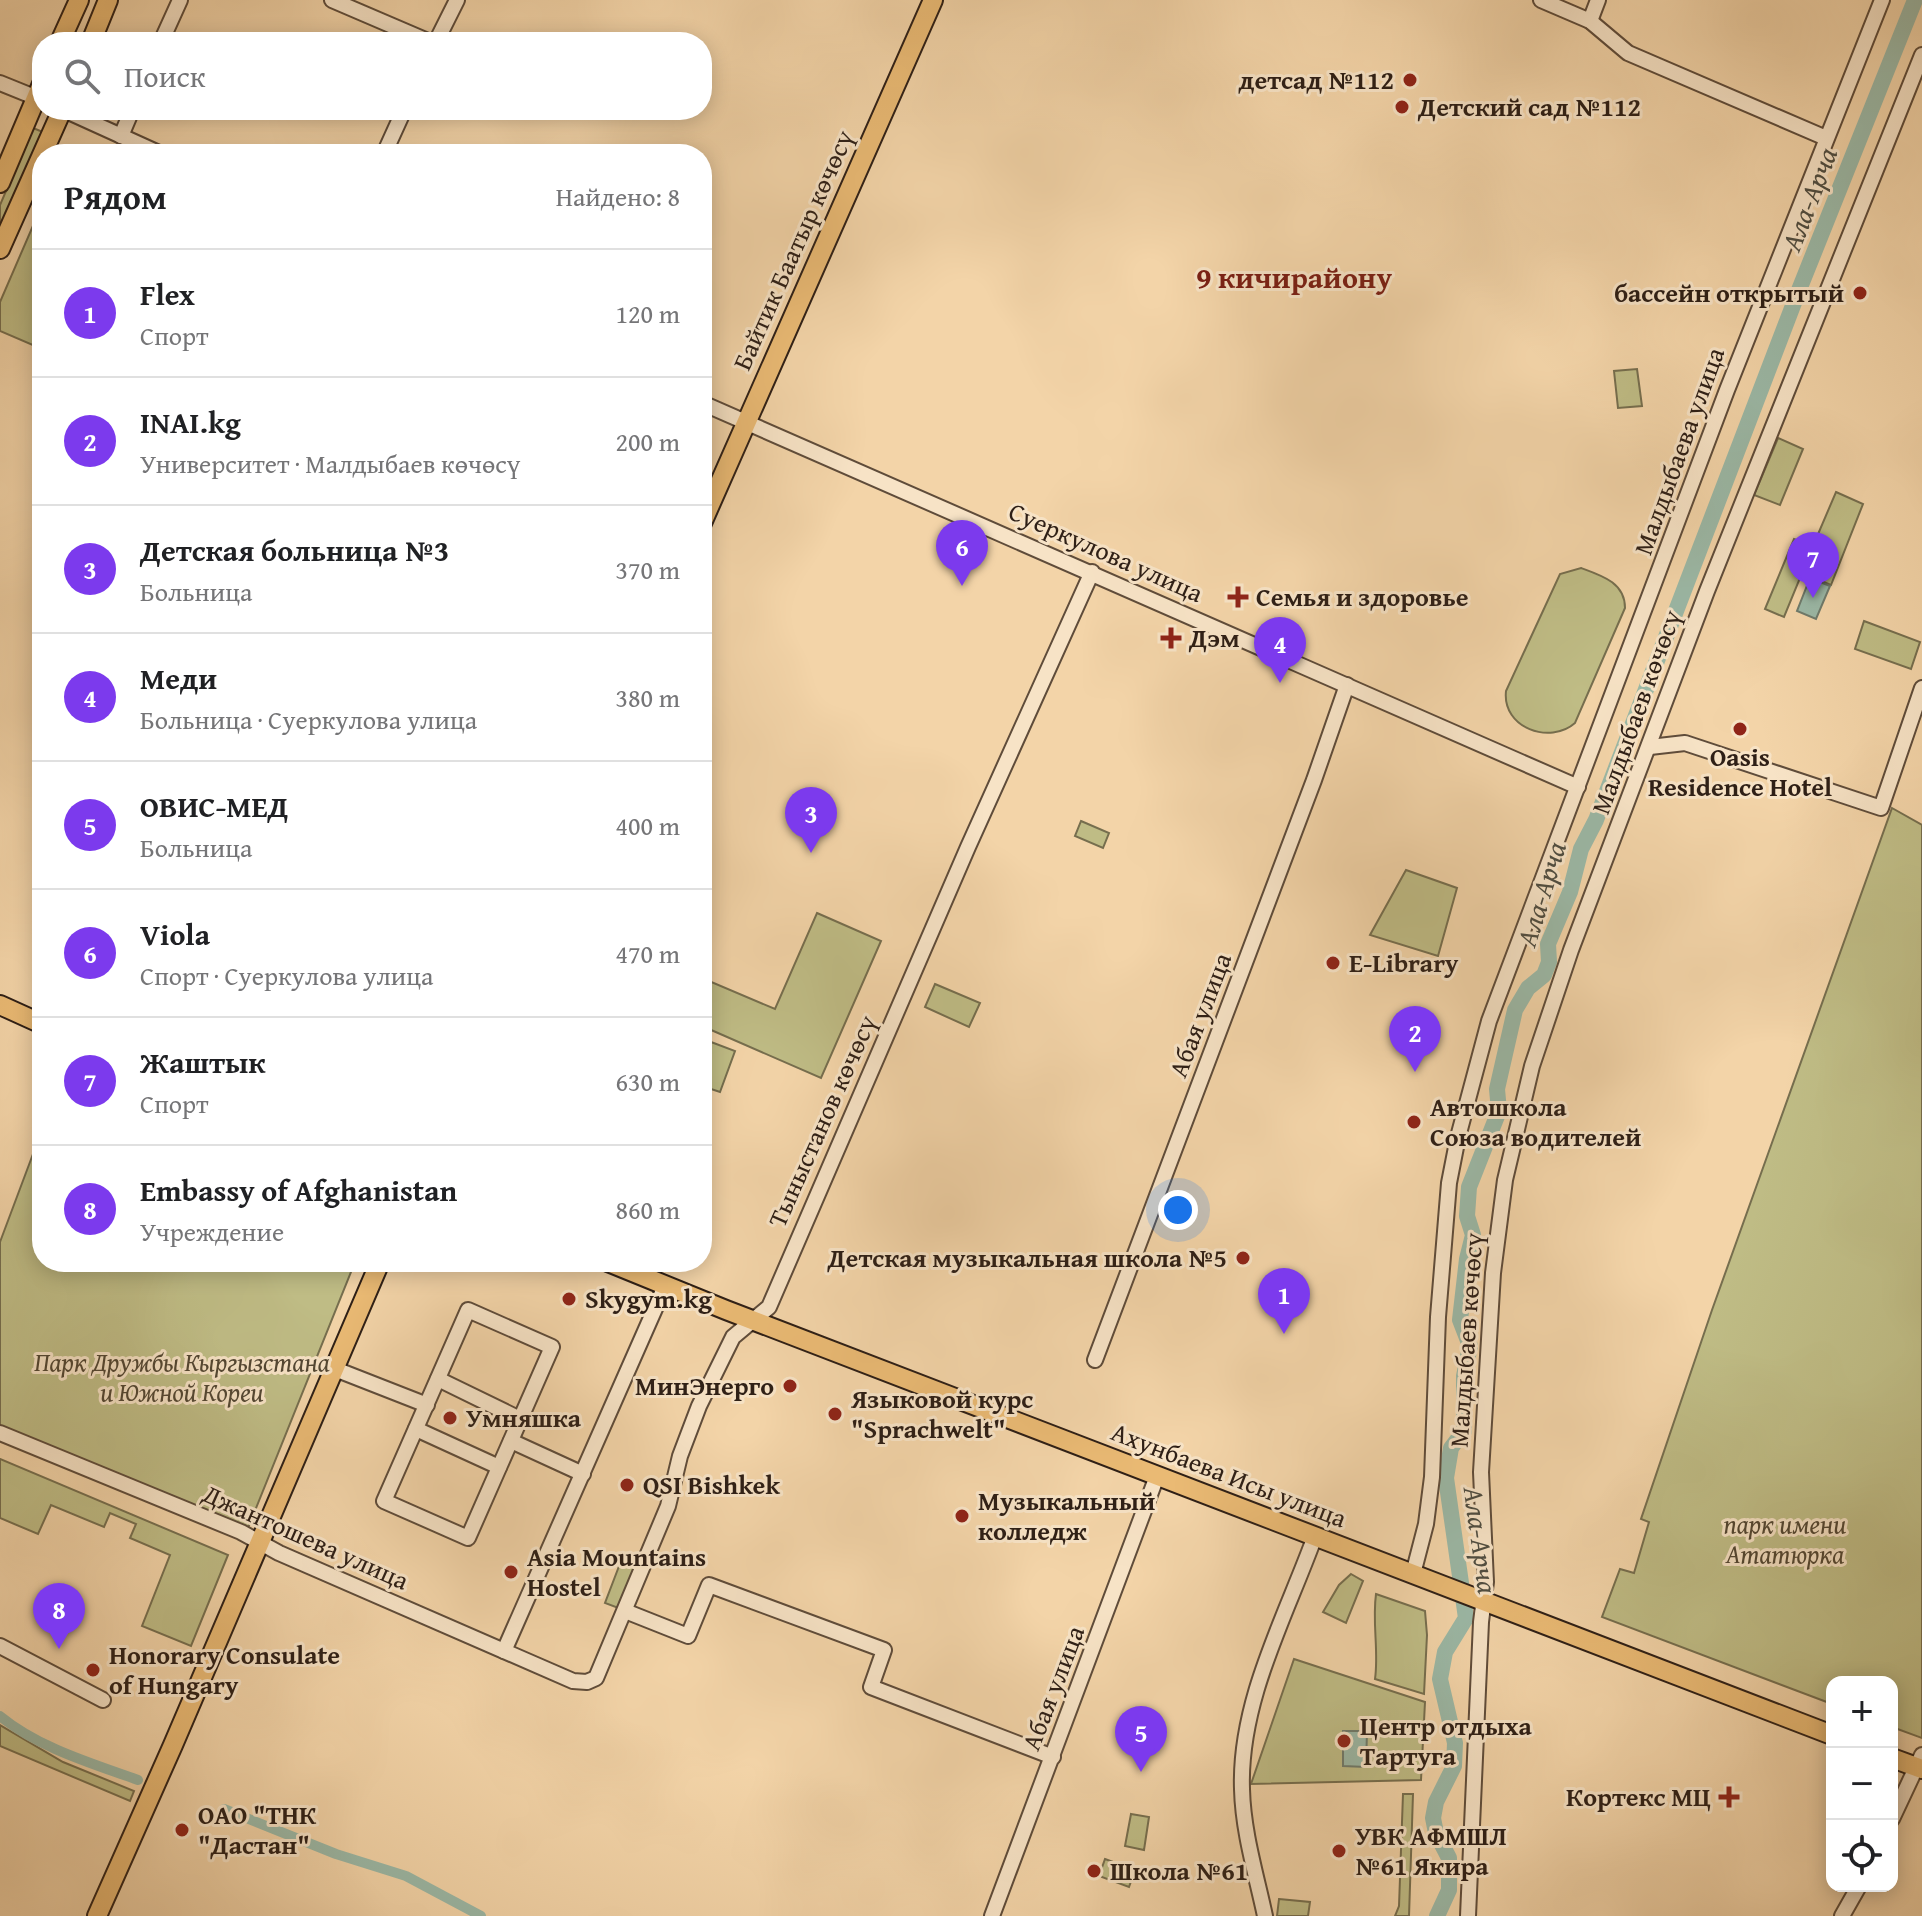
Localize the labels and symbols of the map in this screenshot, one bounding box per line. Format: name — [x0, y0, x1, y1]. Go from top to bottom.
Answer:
place label: детсад №112 — [1239, 60, 1394, 99]
marker: детсад №112 — [1401, 71, 1419, 89]
place label: Детский сад №112 — [1417, 87, 1641, 126]
marker: Детский сад №112 — [1393, 98, 1411, 116]
street label: Байтик Баатыр көчөсү — [722, 123, 863, 376]
water label: Ала-Арча — [1770, 141, 1847, 257]
district label: 9 кичирайону — [1196, 255, 1392, 299]
place label: бассейн открытый — [1614, 273, 1844, 312]
marker: бассейн открытый — [1851, 284, 1869, 302]
street label: Малдыбаева улица — [1623, 341, 1734, 560]
street label: Суеркулова улица — [1003, 491, 1210, 612]
pin: 6 — [936, 520, 988, 586]
pin: 7 — [1787, 532, 1839, 598]
place label: Семья и здоровье — [1256, 577, 1469, 616]
marker: Семья и здоровье — [1227, 586, 1249, 608]
street label: Малдыбаев көчөсү — [1580, 604, 1691, 820]
pin: 4 — [1254, 617, 1306, 683]
place label: Дэм — [1188, 618, 1240, 657]
marker: Дэм — [1160, 627, 1182, 649]
marker: Oasis Residence Hotel — [1731, 720, 1749, 738]
place label: Oasis Residence Hotel — [1648, 737, 1832, 806]
pin: 3 — [785, 787, 837, 853]
water label: Ала-Арча — [1505, 836, 1576, 952]
place label: E-Library — [1349, 943, 1459, 982]
street label: Абая улица — [1158, 946, 1241, 1083]
marker: E-Library — [1324, 954, 1342, 972]
pin: 2 — [1389, 1006, 1441, 1072]
street label: Тыныстанов көчөсү — [757, 1008, 886, 1233]
place label: Автошкола Союза водителей — [1430, 1087, 1641, 1156]
marker: Автошкола Союза водителей — [1405, 1113, 1423, 1131]
your location — [1158, 1190, 1198, 1230]
street label: Малдыбаев көчөсү — [1439, 1231, 1492, 1449]
place label: Детская музыкальная школа №5 — [826, 1238, 1227, 1277]
marker: Детская музыкальная школа №5 — [1234, 1249, 1252, 1267]
pin: 1 — [1258, 1268, 1310, 1334]
place label: Skygym.kg — [585, 1279, 712, 1318]
marker: Skygym.kg — [560, 1290, 578, 1308]
park label: Парк Дружбы Кыргызстана и Южной Кореи — [34, 1342, 330, 1411]
place label: МинЭнерго — [635, 1366, 774, 1405]
marker: МинЭнерго — [781, 1377, 799, 1395]
place label: Языковой курс "Sprachwelt" — [850, 1379, 1033, 1448]
place label: Умняшка — [466, 1398, 582, 1437]
marker: Языковой курс "Sprachwelt" — [826, 1405, 844, 1423]
marker: Умняшка — [441, 1409, 459, 1427]
street label: Ахунбаева Исы улица — [1106, 1412, 1353, 1538]
place label: QSI Bishkek — [643, 1465, 780, 1504]
street label: Джантошева улица — [196, 1473, 416, 1600]
marker: QSI Bishkek — [618, 1476, 636, 1494]
place label: Музыкальный колледж — [978, 1481, 1155, 1550]
water label: Ала-Арча — [1454, 1483, 1509, 1596]
park label: парк имени Ататюрка — [1724, 1504, 1846, 1573]
marker: Музыкальный колледж — [953, 1507, 971, 1525]
place label: Asia Mountains Hostel — [527, 1537, 706, 1606]
marker: Asia Mountains Hostel — [502, 1563, 520, 1581]
pin: 8 — [33, 1583, 85, 1649]
street label: Абая улица — [1011, 1619, 1094, 1756]
place label: Honorary Consulate of Hungary — [109, 1635, 340, 1704]
marker: Honorary Consulate of Hungary — [84, 1661, 102, 1679]
pin: 5 — [1115, 1706, 1167, 1772]
place label: Центр отдыха Тартуга — [1360, 1706, 1533, 1775]
marker: Центр отдыха Тартуга — [1335, 1732, 1353, 1750]
place label: Кортекс МЦ — [1566, 1777, 1711, 1816]
marker: Кортекс МЦ — [1718, 1786, 1740, 1808]
place label: ОАО "ТНК "Дастан" — [198, 1795, 317, 1864]
place label: УВК АФМШЛ №61 Якира — [1355, 1816, 1507, 1885]
marker: ОАО "ТНК "Дастан" — [173, 1821, 191, 1839]
marker: УВК АФМШЛ №61 Якира — [1330, 1842, 1348, 1860]
place label: Школа №61 — [1110, 1851, 1248, 1890]
marker: Школа №61 — [1085, 1862, 1103, 1880]

